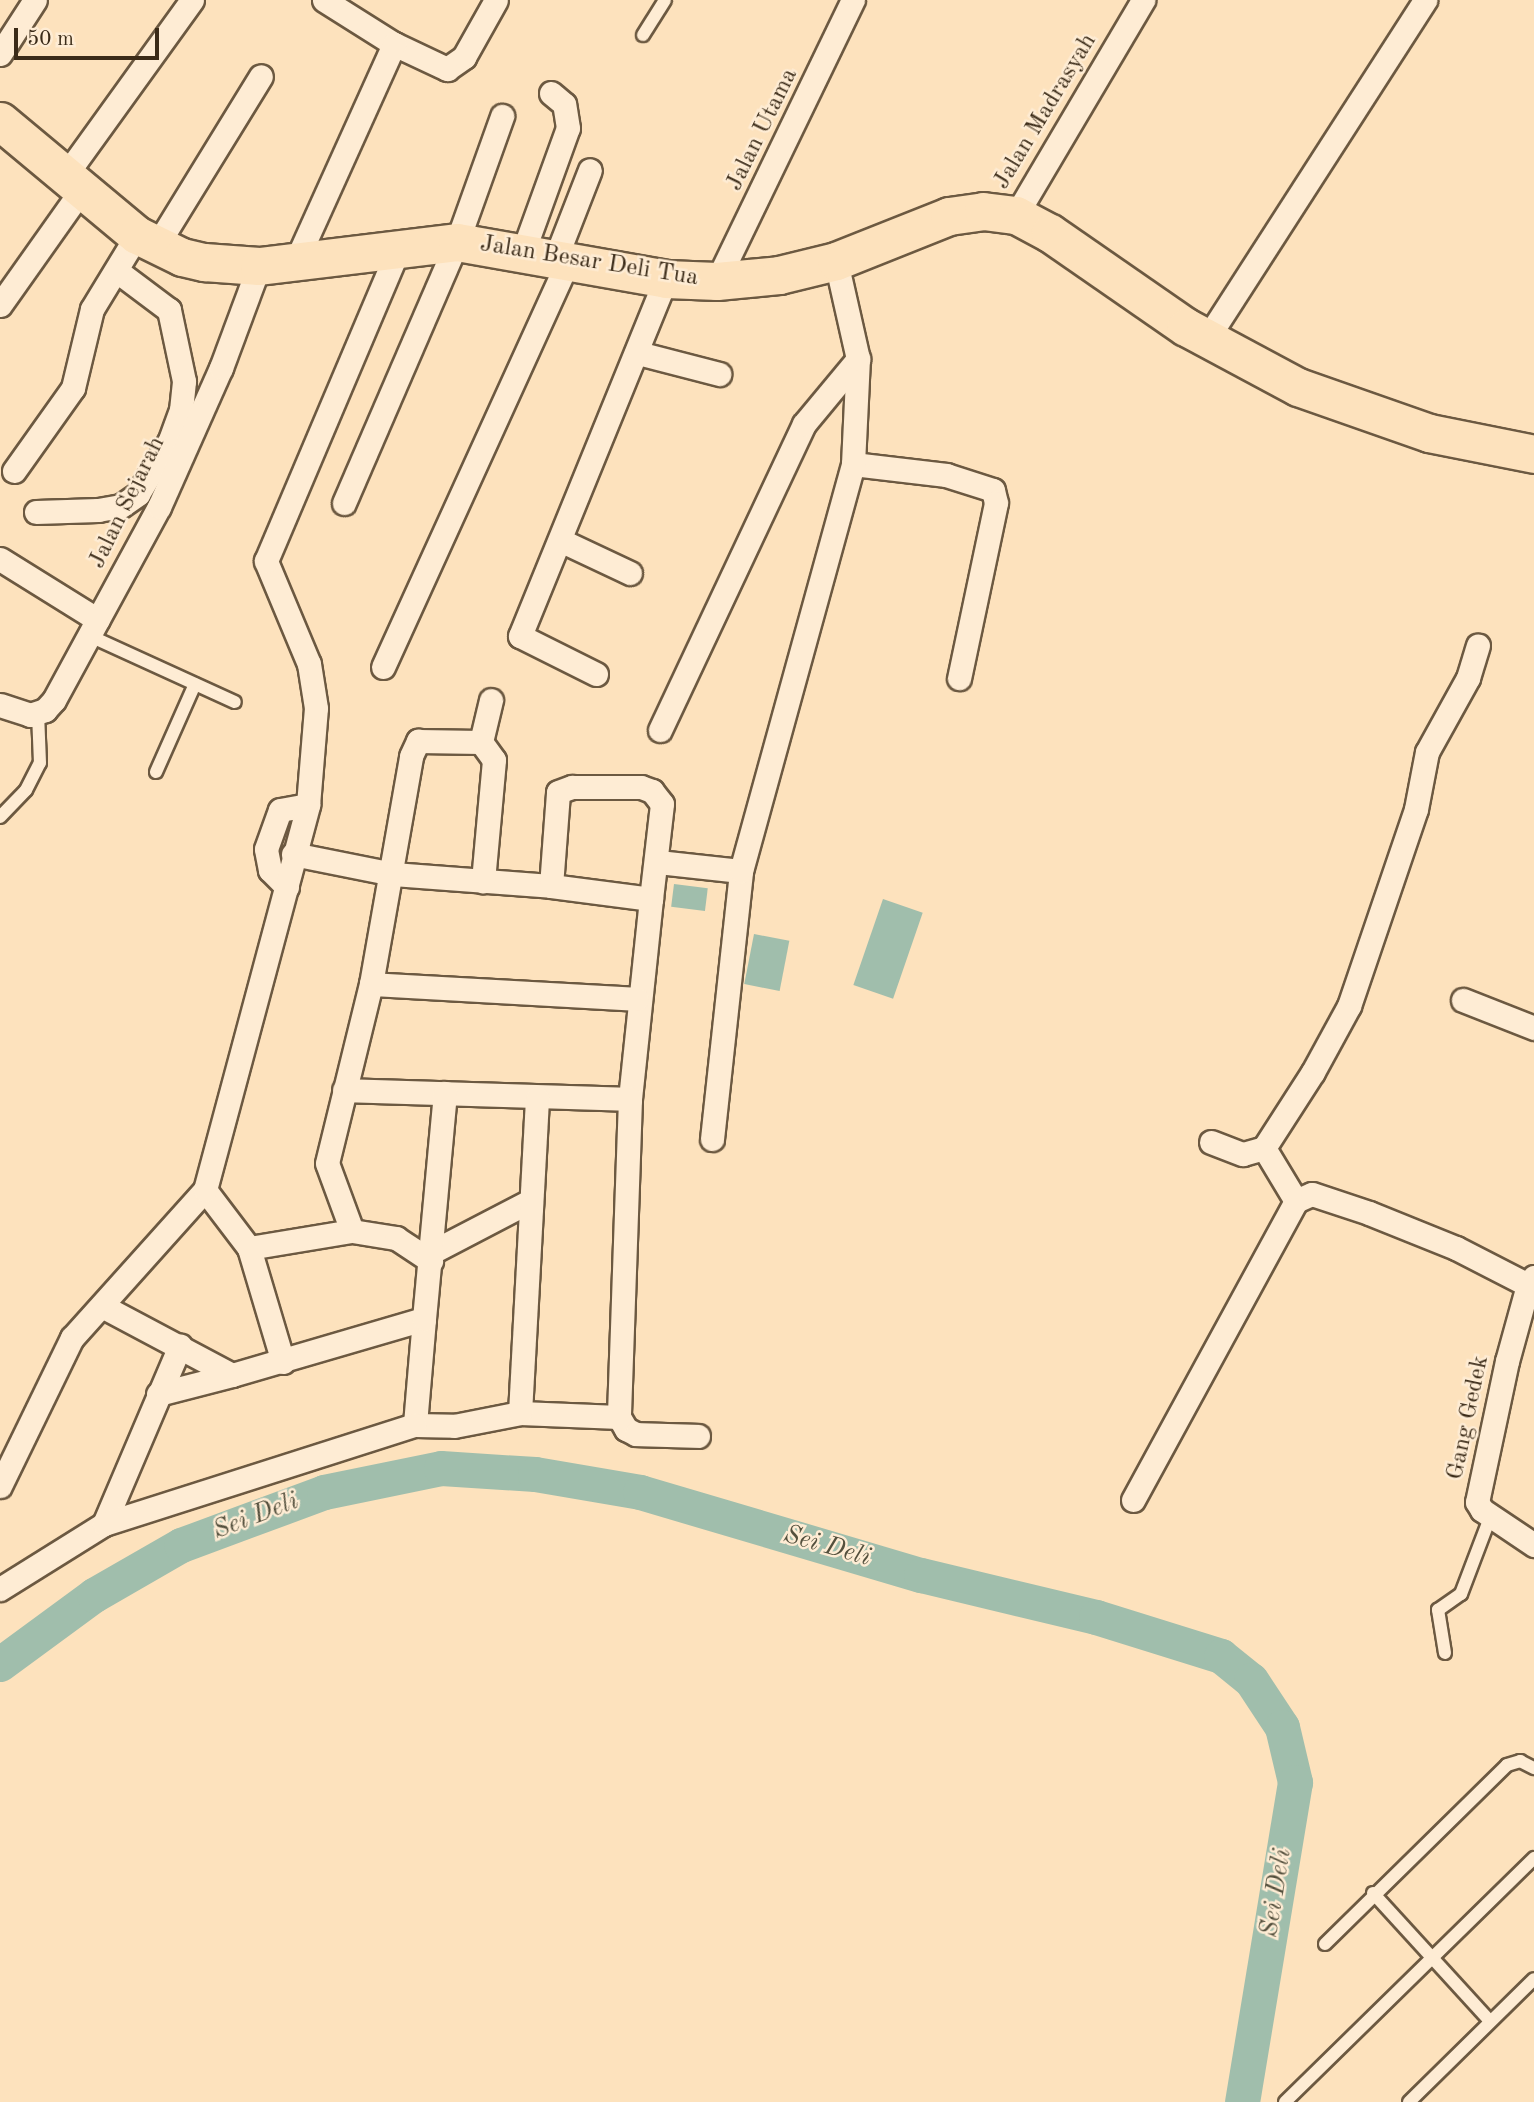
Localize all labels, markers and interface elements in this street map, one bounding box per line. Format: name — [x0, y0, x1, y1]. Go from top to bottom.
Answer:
scale bar — [18, 14, 163, 58]
text: 50 m — [27, 29, 74, 50]
street label: Jalan Madrasyah — [988, 29, 1104, 195]
street label: Jalan Utama — [721, 64, 805, 196]
street label: Jalan Besar Deli Tua — [478, 231, 700, 293]
street label: Jalan Sejarah — [84, 432, 172, 574]
street label: Gang Gedek — [1442, 1353, 1496, 1483]
water label: Sei Deli — [209, 1486, 303, 1548]
water label: Sei Deli — [780, 1520, 874, 1574]
water label: Sei Deli — [1255, 1847, 1299, 1939]

